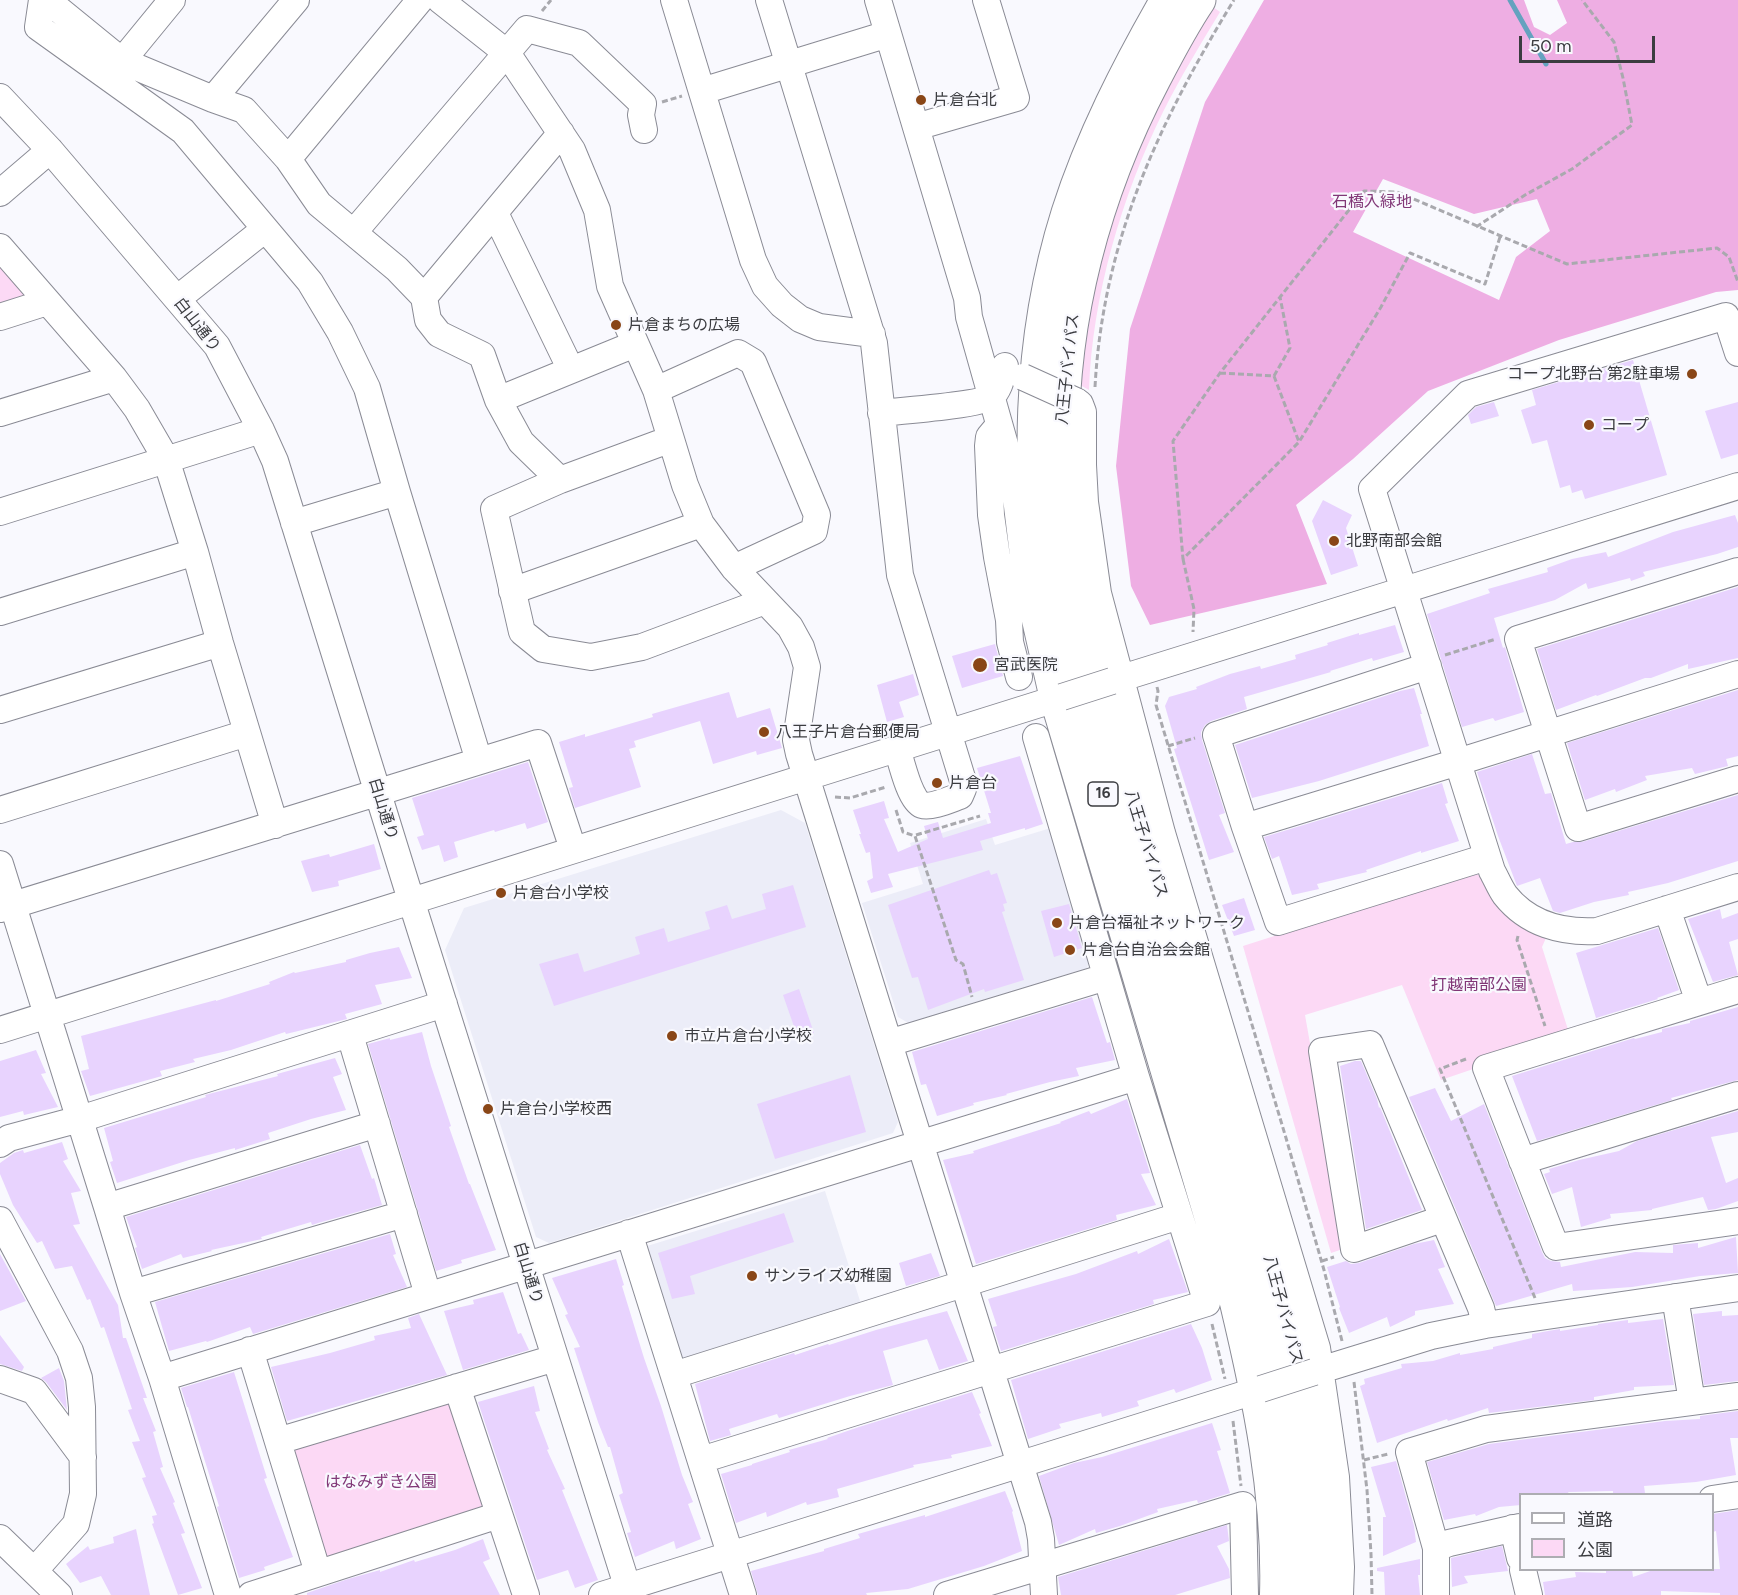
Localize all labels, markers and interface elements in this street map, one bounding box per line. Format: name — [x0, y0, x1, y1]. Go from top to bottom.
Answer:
scale bar — [1522, 24, 1658, 62]
text: 50 m — [1530, 35, 1572, 57]
place label: 片倉台北 — [933, 90, 997, 110]
marker: 片倉台北 — [914, 93, 928, 107]
park label: 石橋入緑地 — [1332, 192, 1412, 212]
street label: 白山通り — [170, 294, 224, 356]
street label: 八王子バイパス — [1053, 312, 1083, 426]
place label: 片倉まちの広場 — [628, 315, 740, 335]
marker: 片倉まちの広場 — [609, 318, 623, 332]
place label: コープ北野台 第2駐車場 — [1507, 364, 1680, 384]
marker: コープ北野台 第2駐車場 — [1685, 367, 1699, 381]
place label: コープ — [1601, 415, 1649, 435]
marker: コープ — [1582, 418, 1596, 432]
place label: 北野南部会館 — [1346, 531, 1442, 551]
marker: 北野南部会館 — [1327, 534, 1341, 548]
place label: 宮武医院 — [994, 655, 1058, 675]
marker: 宮武医院 — [971, 656, 989, 674]
place label: 八王子片倉台郵便局 — [776, 722, 920, 742]
marker: 八王子片倉台郵便局 — [757, 725, 771, 739]
place label: 片倉台 — [949, 773, 997, 793]
street label: 白山通り — [364, 776, 402, 842]
marker: 片倉台 — [930, 776, 944, 790]
road number: 16 — [1088, 782, 1118, 806]
street label: 八王子バイパス — [1120, 788, 1172, 900]
place label: 片倉台小学校 — [513, 883, 609, 903]
marker: 片倉台小学校 — [494, 886, 508, 900]
place label: 片倉台福祉ネットワーク — [1069, 913, 1245, 933]
marker: 片倉台福祉ネットワーク — [1050, 916, 1064, 930]
place label: 片倉台自治会会館 — [1082, 940, 1210, 960]
marker: 片倉台自治会会館 — [1063, 943, 1077, 957]
park label: 打越南部公園 — [1431, 975, 1527, 995]
place label: 市立片倉台小学校 — [684, 1026, 812, 1046]
marker: 市立片倉台小学校 — [665, 1029, 679, 1043]
place label: 片倉台小学校西 — [500, 1099, 612, 1119]
marker: 片倉台小学校西 — [481, 1102, 495, 1116]
street label: 白山通り — [509, 1240, 547, 1306]
street label: 八王子バイパス — [1259, 1253, 1307, 1367]
place label: サンライズ幼稚園 — [764, 1266, 892, 1286]
marker: サンライズ幼稚園 — [745, 1269, 759, 1283]
park label: はなみずき公園 — [325, 1472, 437, 1492]
legend — [1519, 1493, 1714, 1571]
text: 道路 — [1577, 1509, 1613, 1531]
text: 公園 — [1577, 1539, 1613, 1561]

